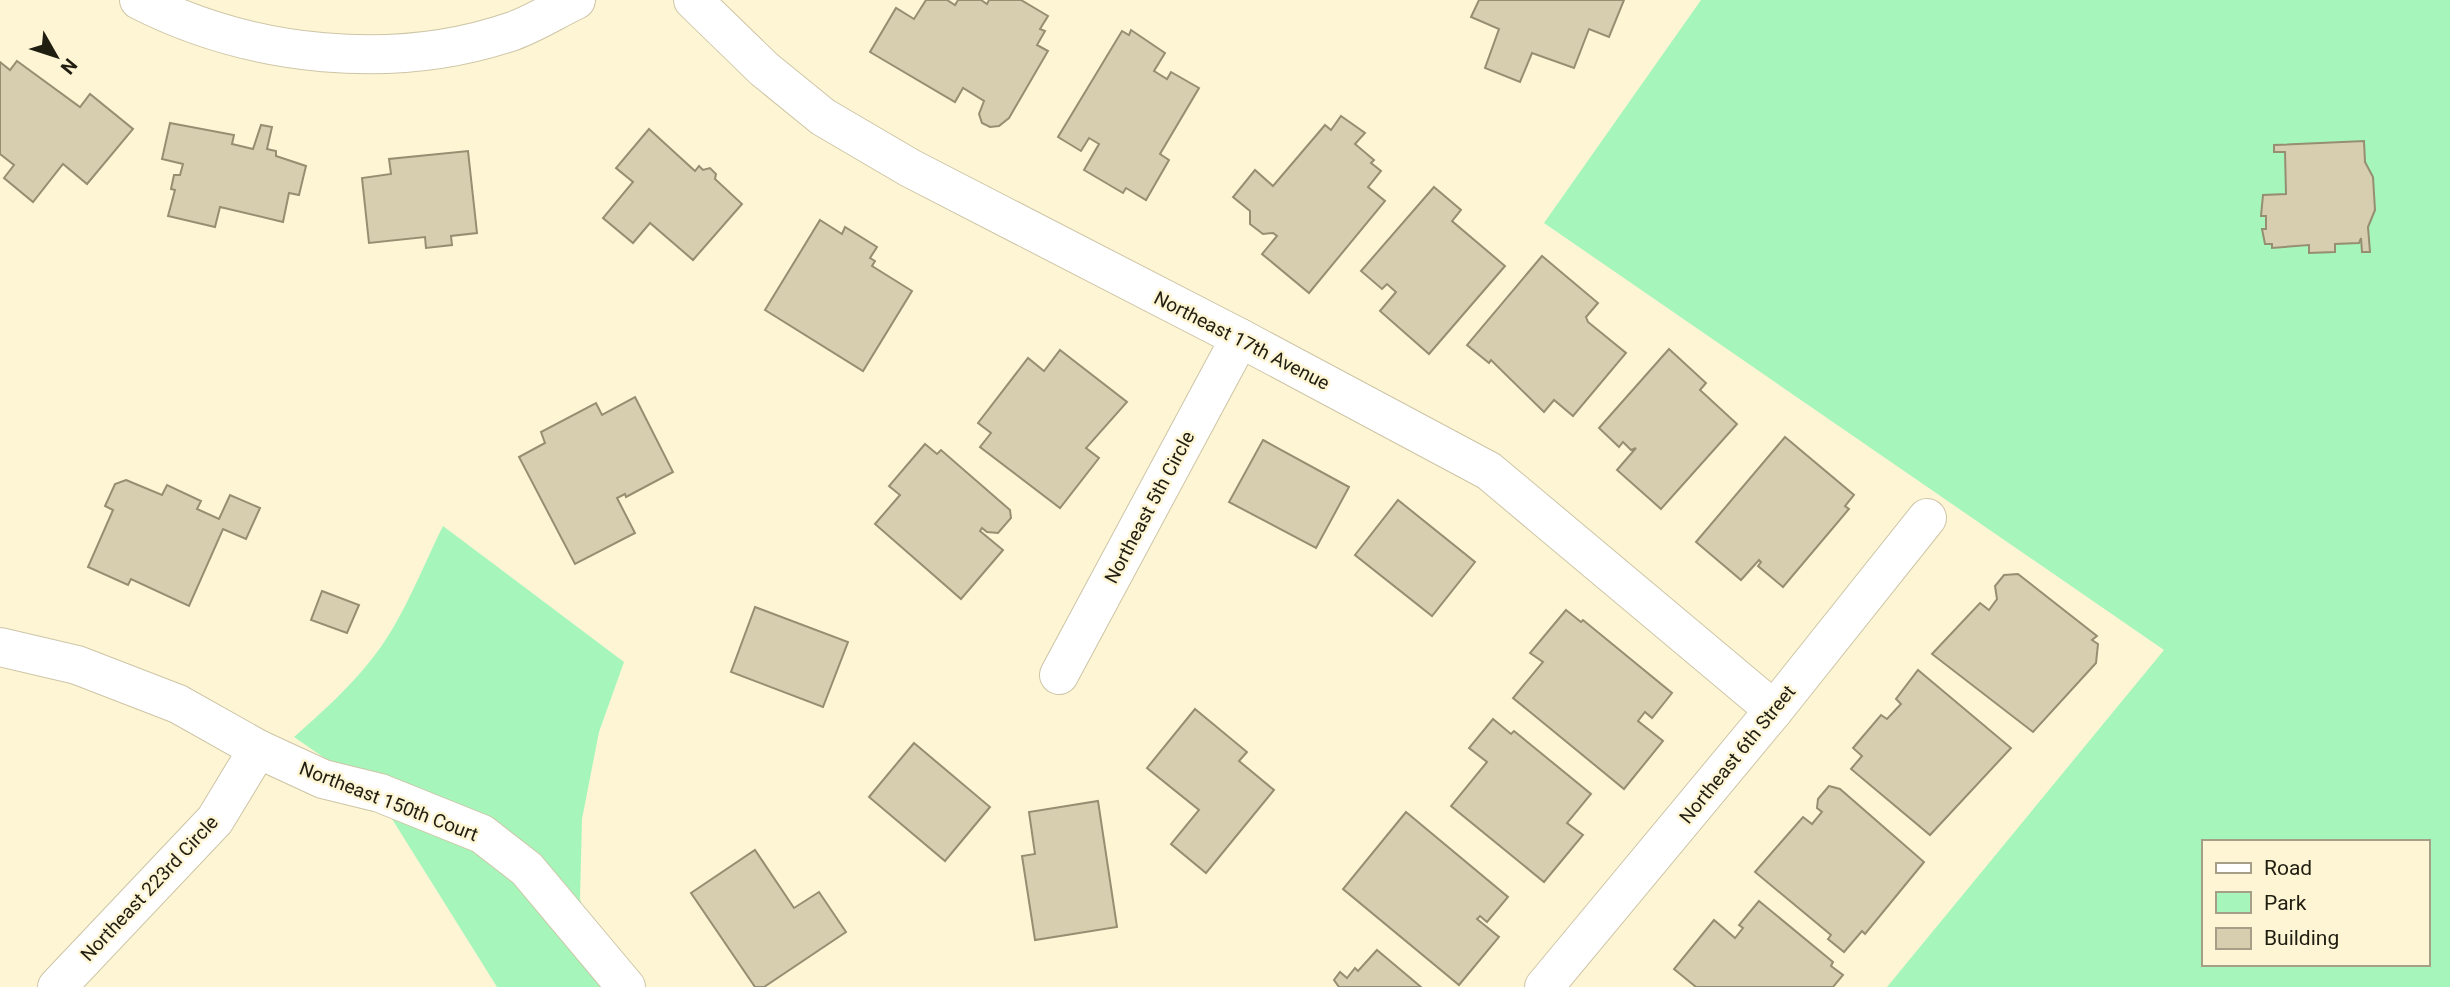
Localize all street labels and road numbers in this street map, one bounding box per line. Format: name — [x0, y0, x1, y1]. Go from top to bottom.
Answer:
street label: Northeast 17th Avenue — [1150, 286, 1333, 395]
street label: Northeast 5th Circle — [1100, 427, 1199, 587]
street label: Northeast 6th Street — [1675, 681, 1800, 828]
street label: Northeast 150th Court — [296, 757, 481, 846]
street label: Northeast 223rd Circle — [76, 811, 223, 966]

